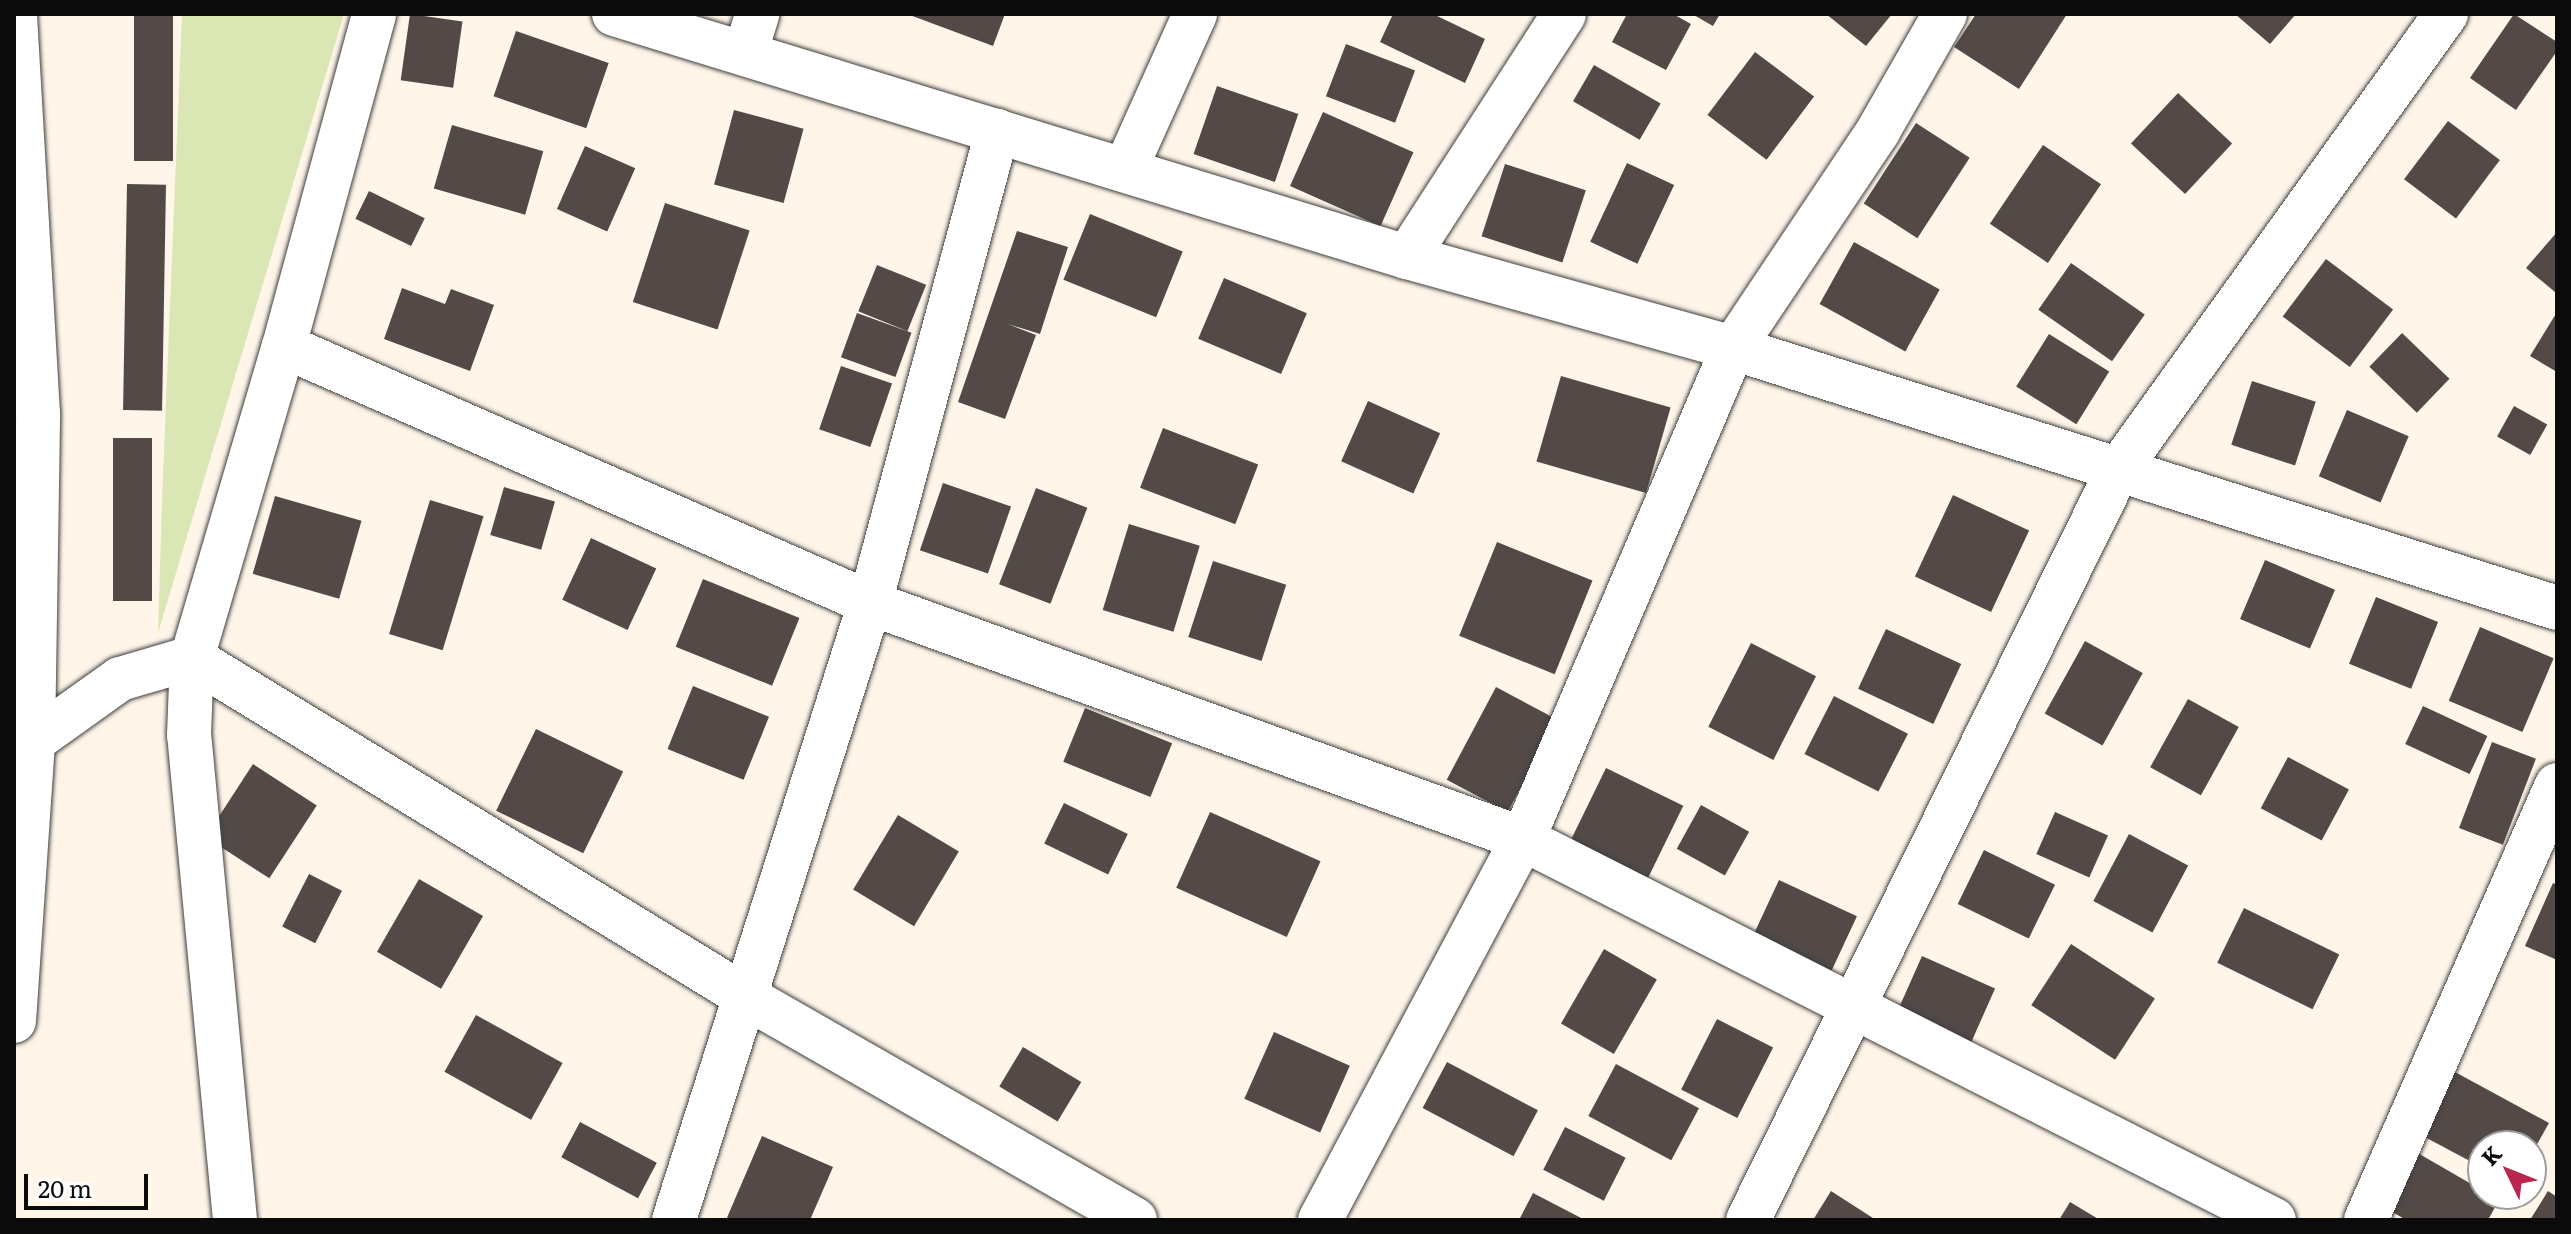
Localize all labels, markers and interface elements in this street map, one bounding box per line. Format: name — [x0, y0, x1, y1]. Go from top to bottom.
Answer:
north arrow — [2467, 1130, 2547, 1210]
text: K — [2473, 1137, 2508, 1172]
scale bar — [28, 1158, 152, 1208]
text: 20 m — [38, 1170, 92, 1205]

